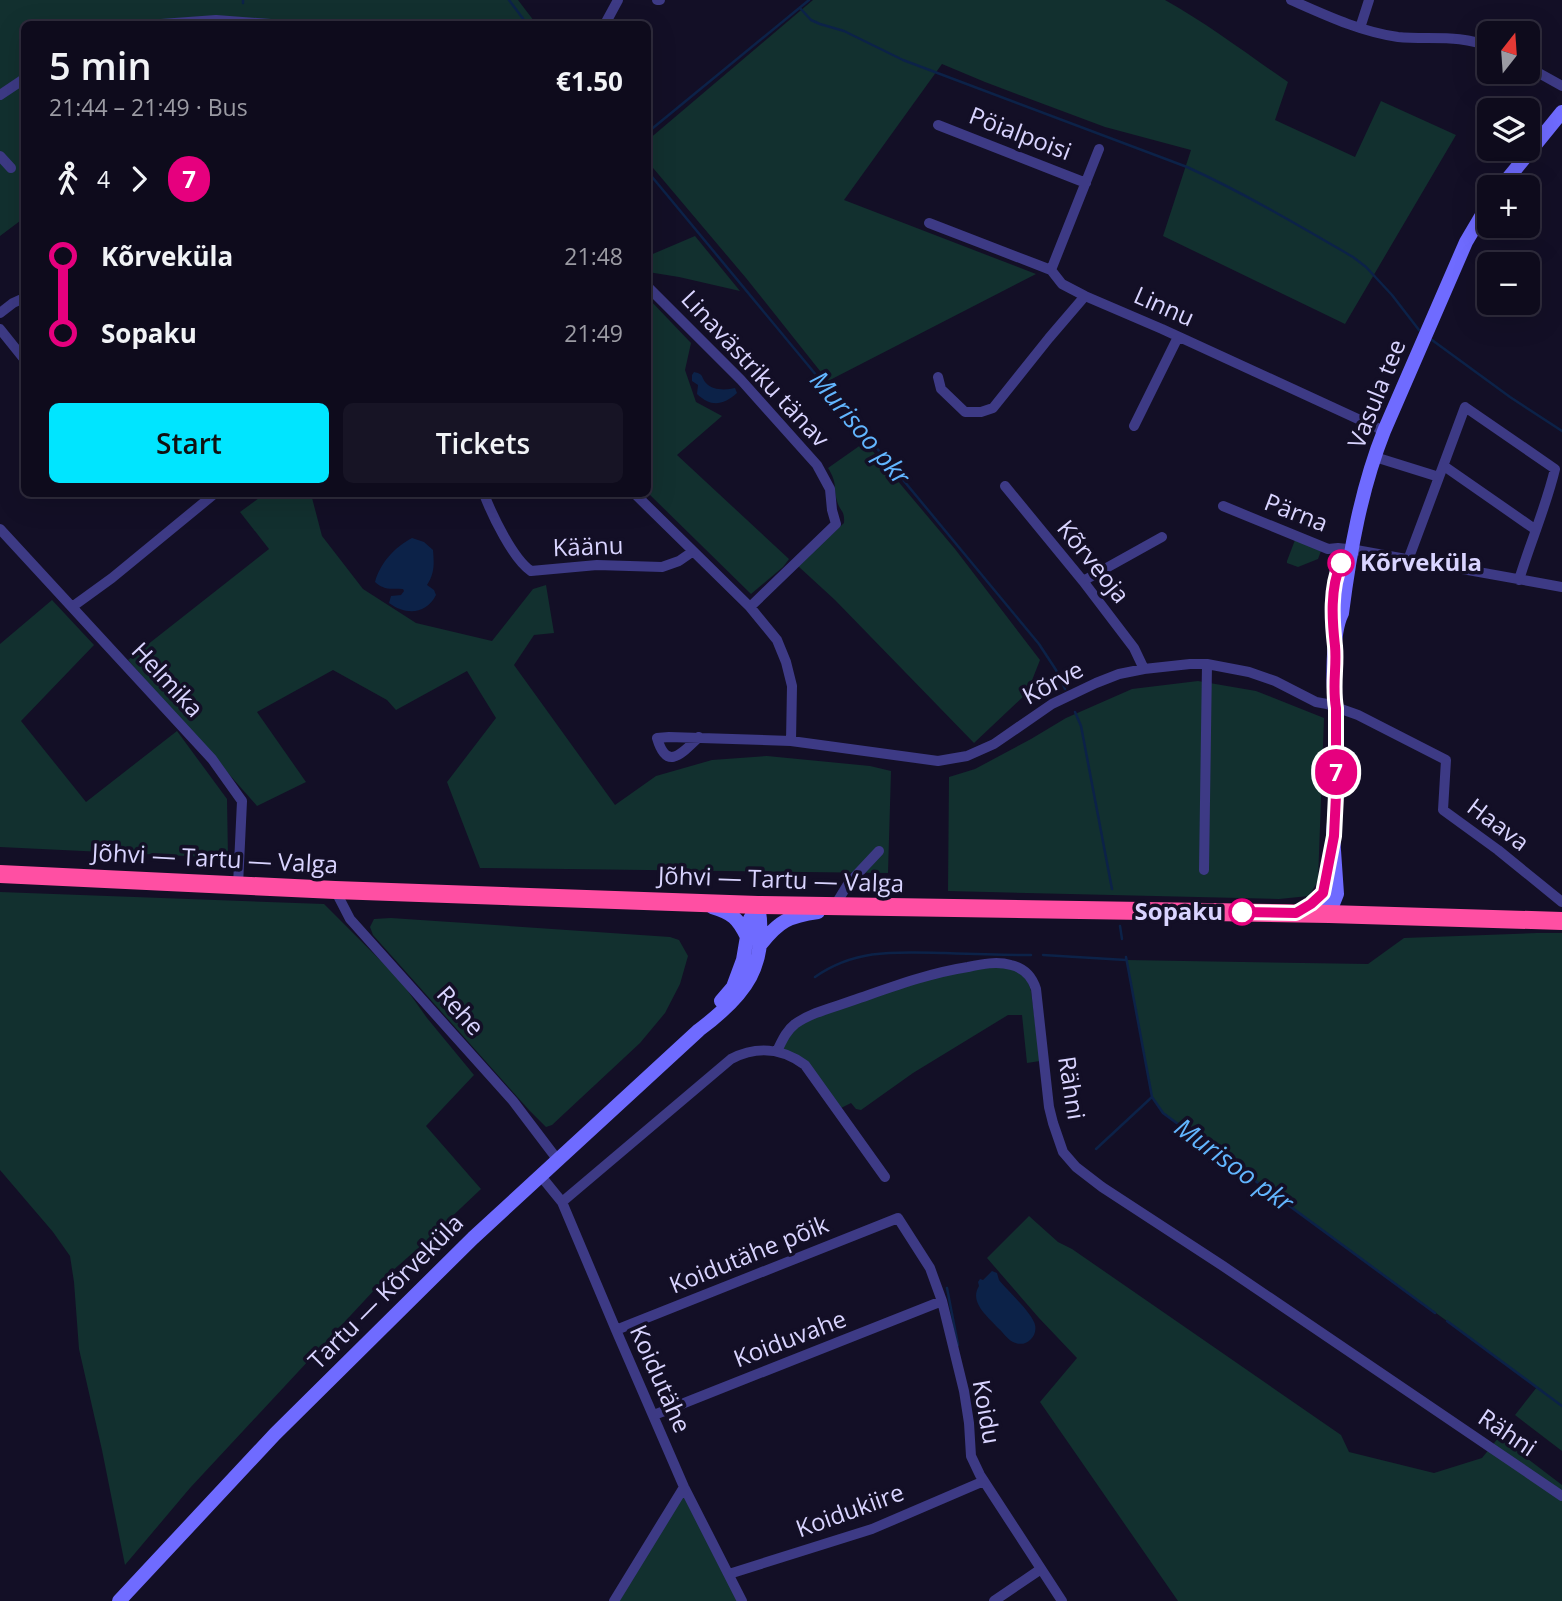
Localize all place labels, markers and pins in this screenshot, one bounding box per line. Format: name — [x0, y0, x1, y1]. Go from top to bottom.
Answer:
place label: Kõrveküla — [1360, 545, 1482, 578]
marker: Kõrveküla — [1328, 550, 1354, 576]
place label: Sopaku — [1135, 894, 1223, 927]
marker: Sopaku — [1229, 899, 1255, 925]

